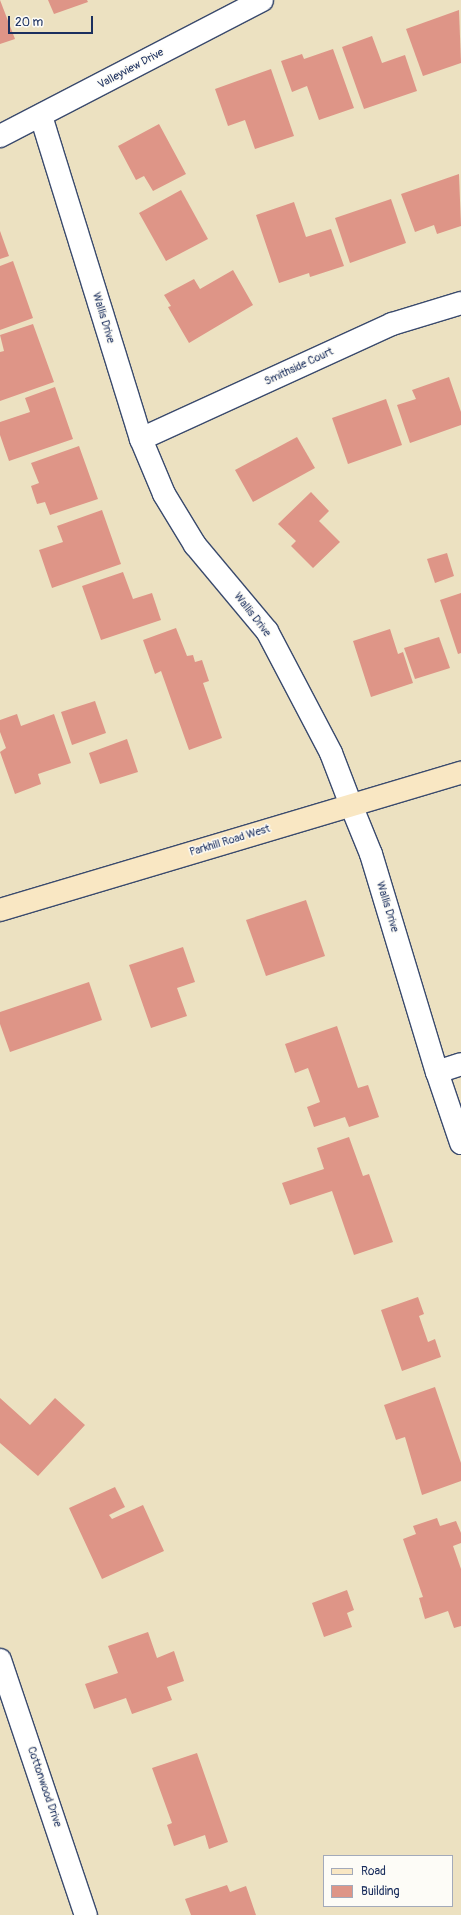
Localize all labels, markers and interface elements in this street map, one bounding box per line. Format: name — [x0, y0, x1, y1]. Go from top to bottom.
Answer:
scale bar — [10, 8, 95, 34]
text: 20 m — [15, 15, 43, 30]
street label: Valleyview Drive — [96, 46, 166, 92]
street label: Wallis Drive — [89, 291, 117, 345]
street label: Smithside Court — [262, 345, 336, 389]
street label: Wallis Drive — [231, 590, 273, 640]
street label: Parkhill Road West — [188, 822, 272, 860]
street label: Wallis Drive — [373, 880, 401, 934]
street label: Cottonwood Drive — [24, 1745, 64, 1829]
legend — [323, 1855, 453, 1907]
text: Road — [361, 1864, 386, 1879]
text: Building — [361, 1884, 400, 1899]

